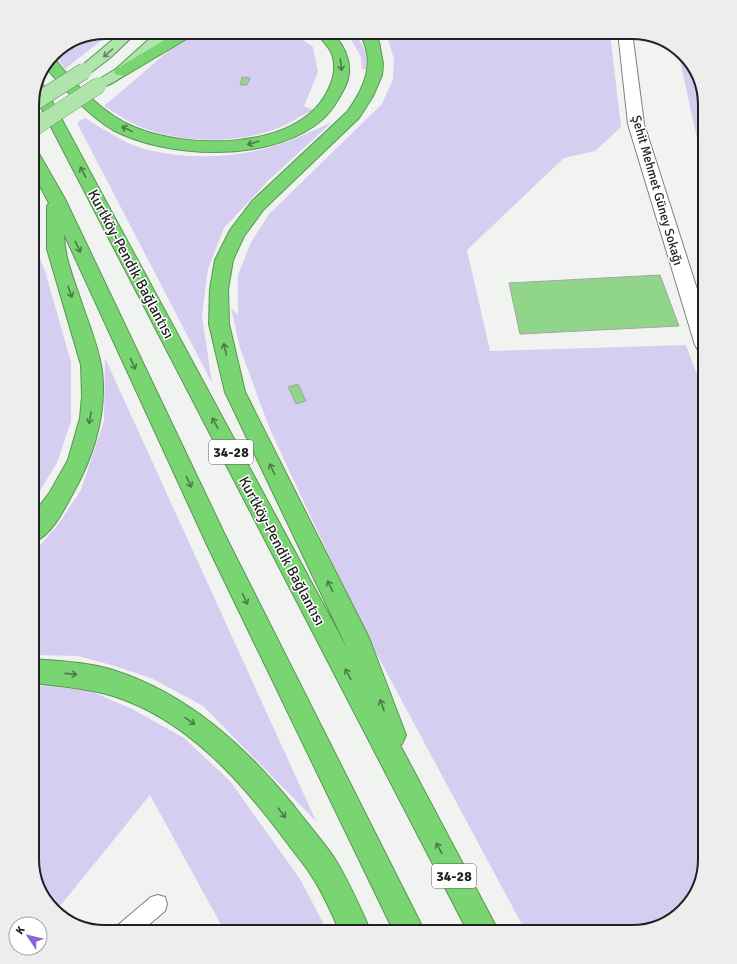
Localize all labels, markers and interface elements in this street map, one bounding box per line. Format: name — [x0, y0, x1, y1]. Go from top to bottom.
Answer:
one-way arrow — [102, 48, 113, 57]
one-way arrow — [337, 58, 345, 71]
street label: Şehit Mehmet Güney Sokağı — [628, 113, 686, 267]
one-way arrow — [121, 125, 133, 132]
one-way arrow — [247, 140, 260, 147]
one-way arrow — [78, 166, 86, 178]
street label: Kurtköy-Pendik Bağlantısı — [84, 186, 178, 342]
one-way arrow — [75, 240, 82, 252]
one-way arrow — [67, 285, 74, 298]
one-way arrow — [221, 343, 228, 356]
one-way arrow — [130, 358, 137, 370]
one-way arrow — [86, 411, 94, 424]
one-way arrow — [211, 417, 218, 429]
road number: 34-28 — [209, 440, 253, 464]
one-way arrow — [268, 464, 276, 476]
street label: Kurtköy-Pendik Bağlantısı — [235, 473, 329, 629]
one-way arrow — [186, 476, 193, 488]
one-way arrow — [326, 580, 333, 592]
one-way arrow — [242, 593, 249, 605]
one-way arrow — [343, 668, 351, 680]
one-way arrow — [64, 670, 77, 678]
one-way arrow — [377, 699, 385, 711]
one-way arrow — [185, 717, 196, 725]
one-way arrow — [278, 807, 286, 818]
one-way arrow — [435, 842, 443, 854]
road number: 34-28 — [432, 864, 476, 888]
north arrow — [8, 916, 48, 956]
text: K — [13, 924, 28, 937]

